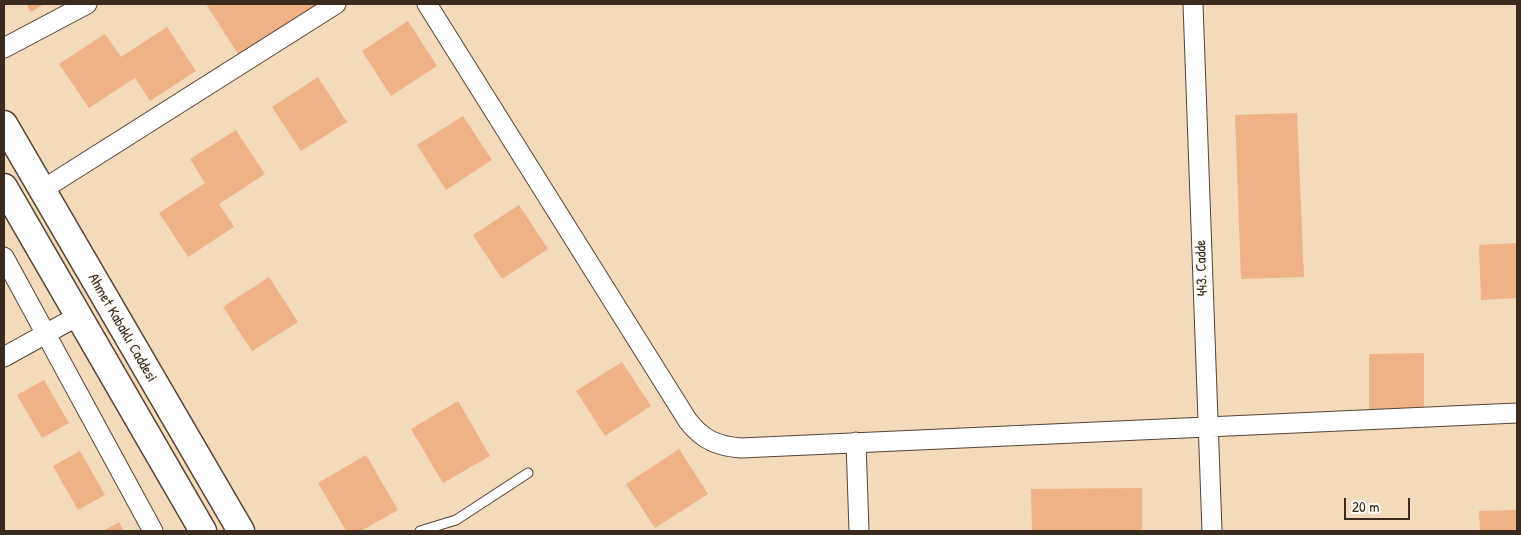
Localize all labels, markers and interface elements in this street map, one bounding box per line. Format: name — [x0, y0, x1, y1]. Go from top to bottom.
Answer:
street label: 443. Cadde — [1192, 240, 1212, 296]
street label: Ahmet Kabaklı Caddesi — [84, 271, 160, 385]
scale bar — [1346, 488, 1412, 520]
text: 20 m — [1352, 496, 1379, 517]

